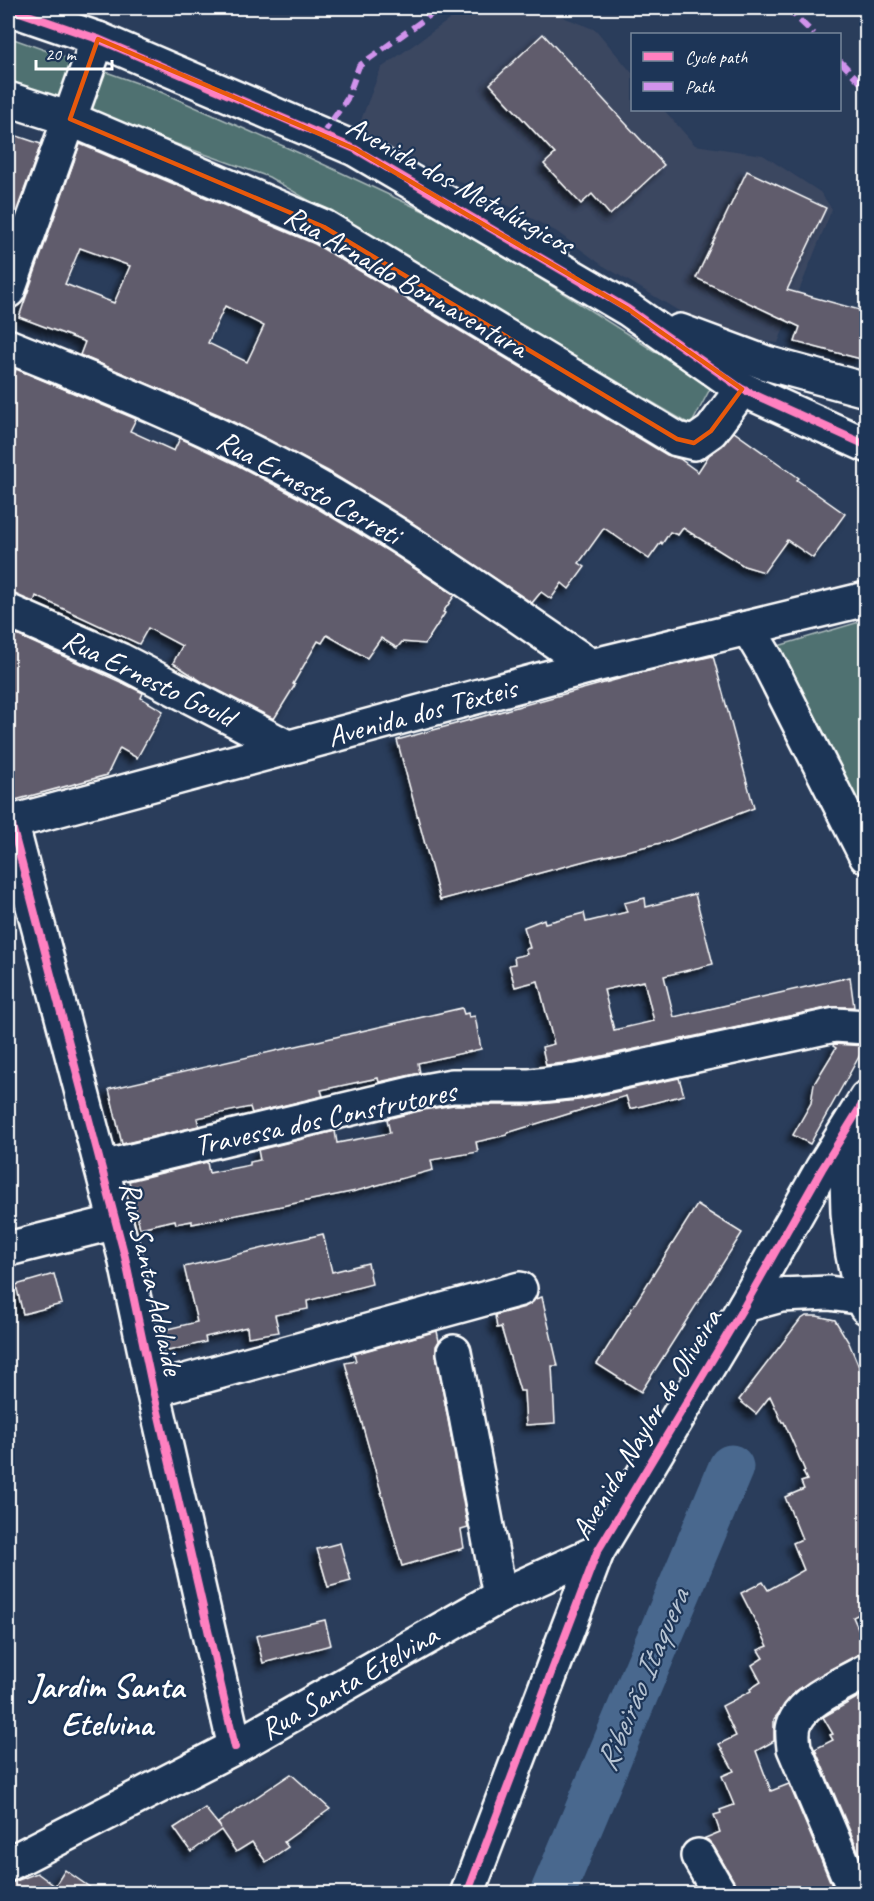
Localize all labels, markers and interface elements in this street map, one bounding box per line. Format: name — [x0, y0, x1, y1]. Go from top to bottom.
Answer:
scale bar — [36, 33, 112, 71]
legend — [631, 33, 841, 111]
text: 20 m — [45, 43, 78, 65]
text: Cycle path — [685, 46, 748, 68]
text: Path — [685, 76, 715, 98]
street label: Avenida dos Metalúrgicos — [340, 107, 583, 264]
street label: Rua Arnaldo Bonnaventura — [278, 196, 537, 367]
street label: Rua Ernesto Cerreti — [210, 421, 411, 555]
street label: Rua Ernesto Gould — [57, 620, 245, 738]
street label: Avenida dos Têxteis — [323, 668, 523, 755]
street label: Travessa dos Construtores — [191, 1071, 462, 1164]
street label: Rua Santa Adelaide — [111, 1178, 193, 1381]
street label: Avenida Naylor de Oliveira — [562, 1300, 731, 1546]
water label: Ribeirão Itaquera — [585, 1580, 700, 1777]
street label: Rua Santa Etelvina — [253, 1615, 446, 1748]
district label: Jardim Santa Etelvina — [28, 1665, 186, 1745]

